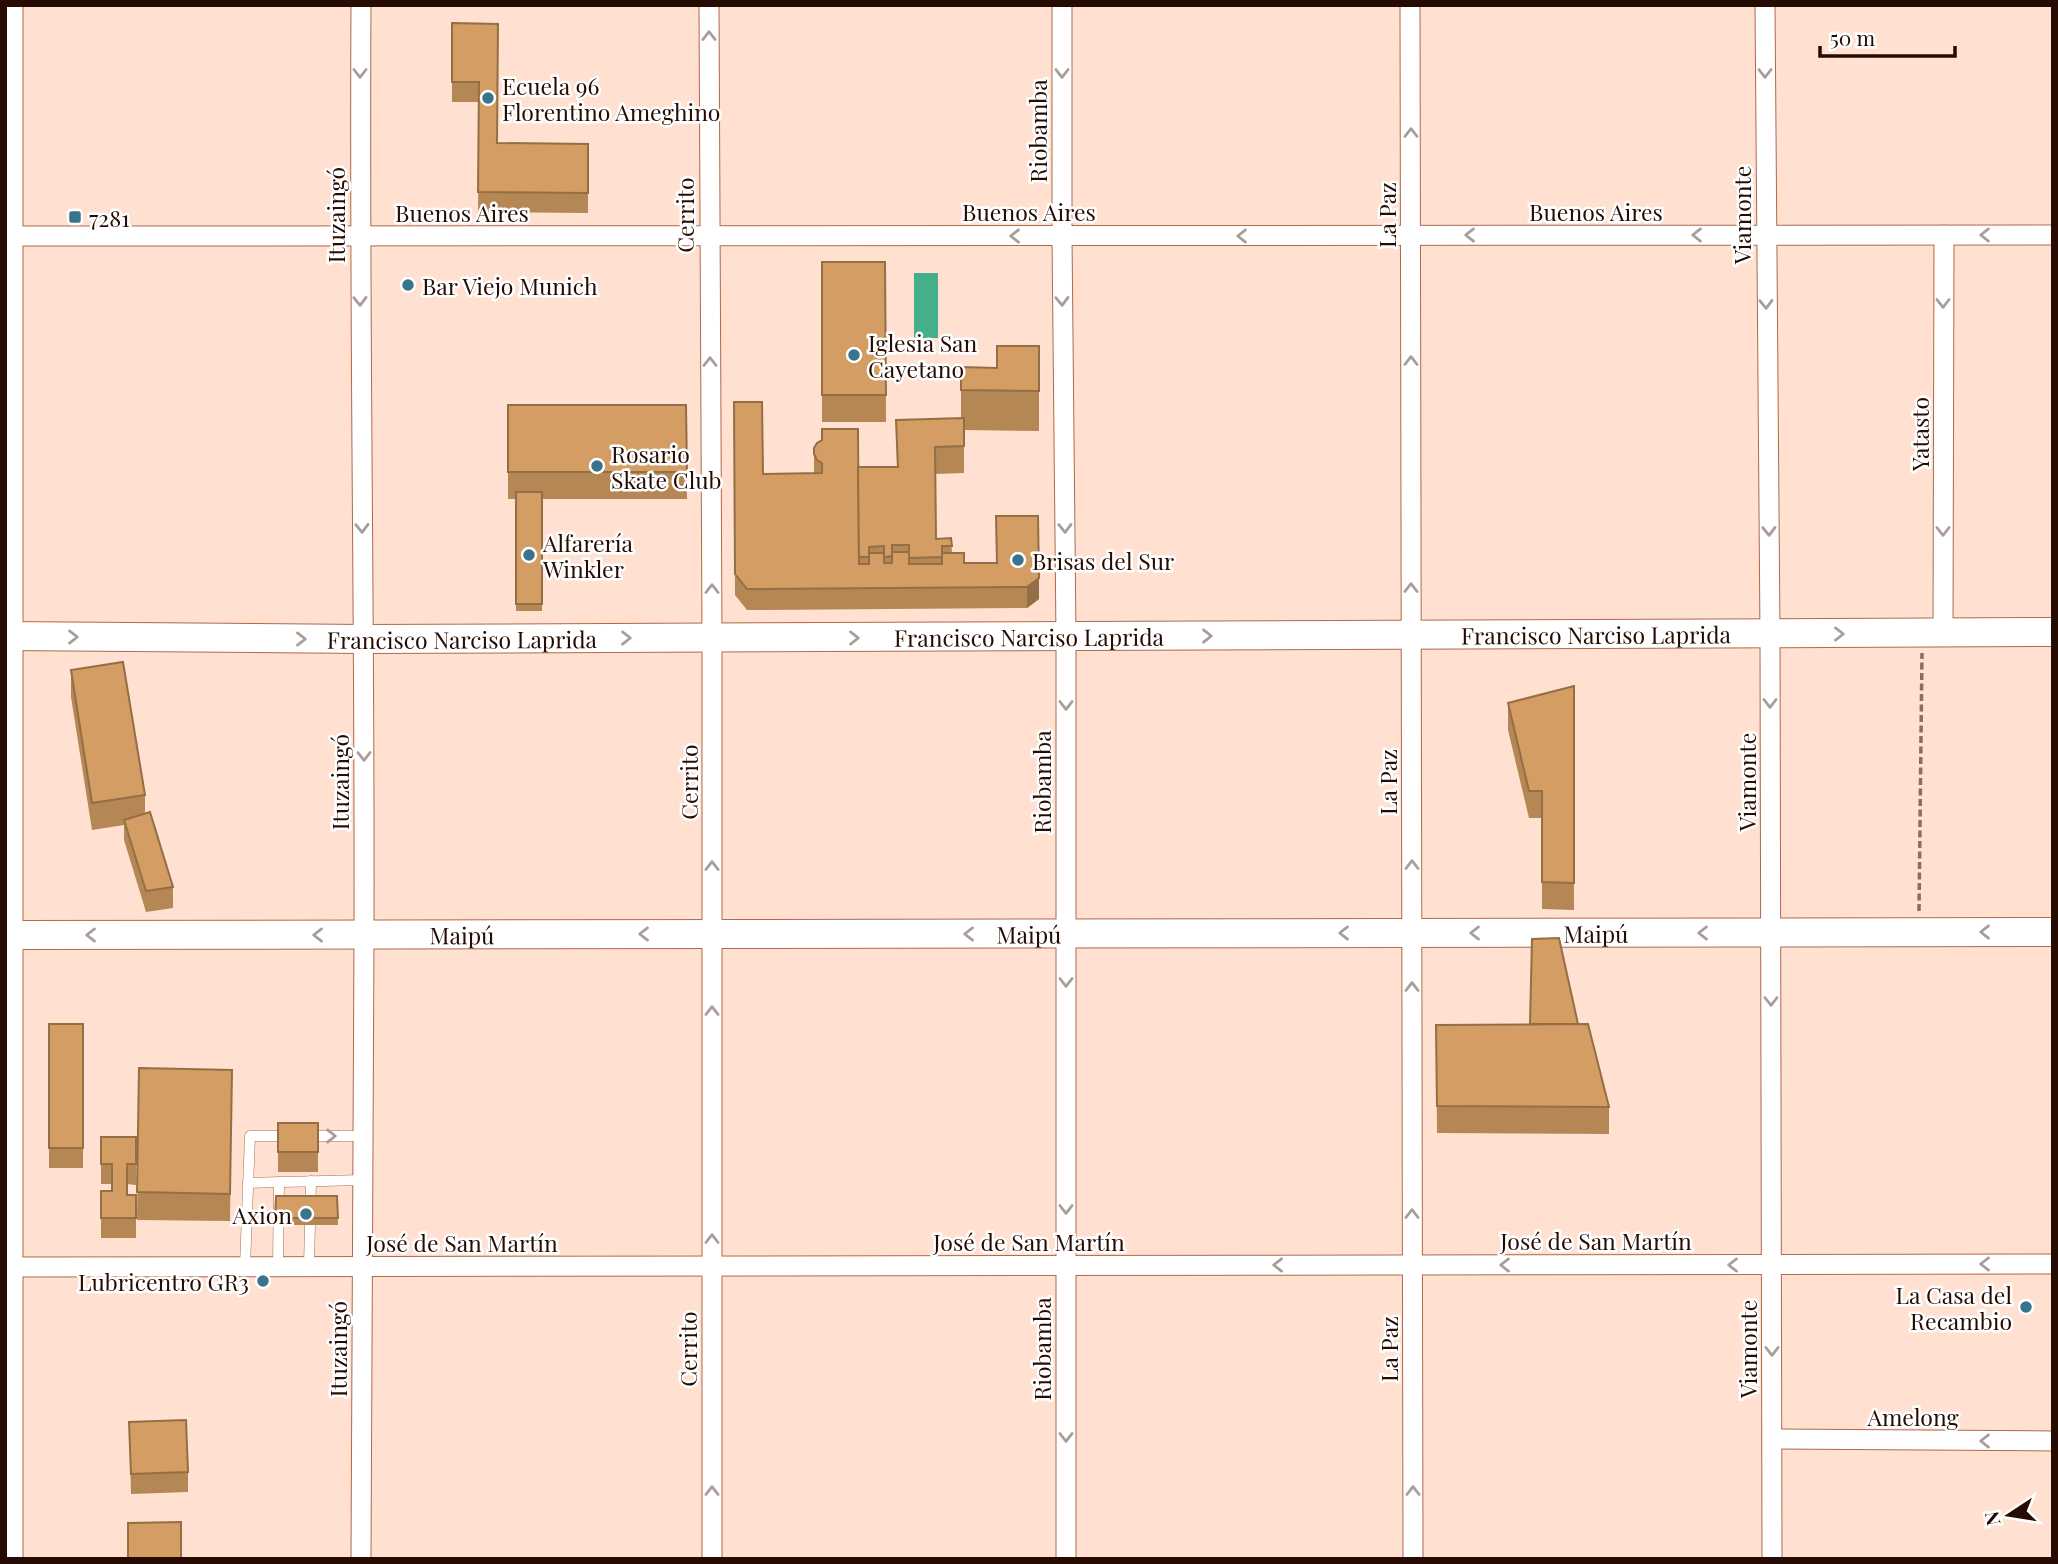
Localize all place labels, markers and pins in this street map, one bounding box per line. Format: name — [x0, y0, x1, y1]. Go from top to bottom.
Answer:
place label: Ecuela 96 Florentino Ameghino — [502, 70, 720, 127]
marker: Ecuela 96 Florentino Ameghino — [480, 90, 496, 106]
place label: 7281 — [89, 202, 130, 233]
marker: 7281 — [67, 209, 83, 225]
place label: Bar Viejo Munich — [422, 270, 598, 301]
marker: Bar Viejo Munich — [400, 277, 416, 293]
place label: Iglesia San Cayetano — [868, 327, 978, 384]
marker: Iglesia San Cayetano — [846, 347, 862, 363]
place label: Rosario Skate Club — [611, 438, 722, 495]
marker: Rosario Skate Club — [589, 458, 605, 474]
place label: Alfarería Winkler — [542, 527, 634, 584]
place label: Brisas del Sur — [1032, 545, 1174, 576]
marker: Alfarería Winkler — [521, 547, 537, 563]
marker: Brisas del Sur — [1010, 552, 1026, 568]
place label: Axion — [231, 1199, 292, 1230]
marker: Axion — [298, 1206, 314, 1222]
place label: Lubricentro GR3 — [78, 1266, 249, 1297]
marker: Lubricentro GR3 — [255, 1273, 271, 1289]
place label: La Casa del Recambio — [1896, 1279, 2012, 1336]
marker: La Casa del Recambio — [2018, 1299, 2034, 1315]

